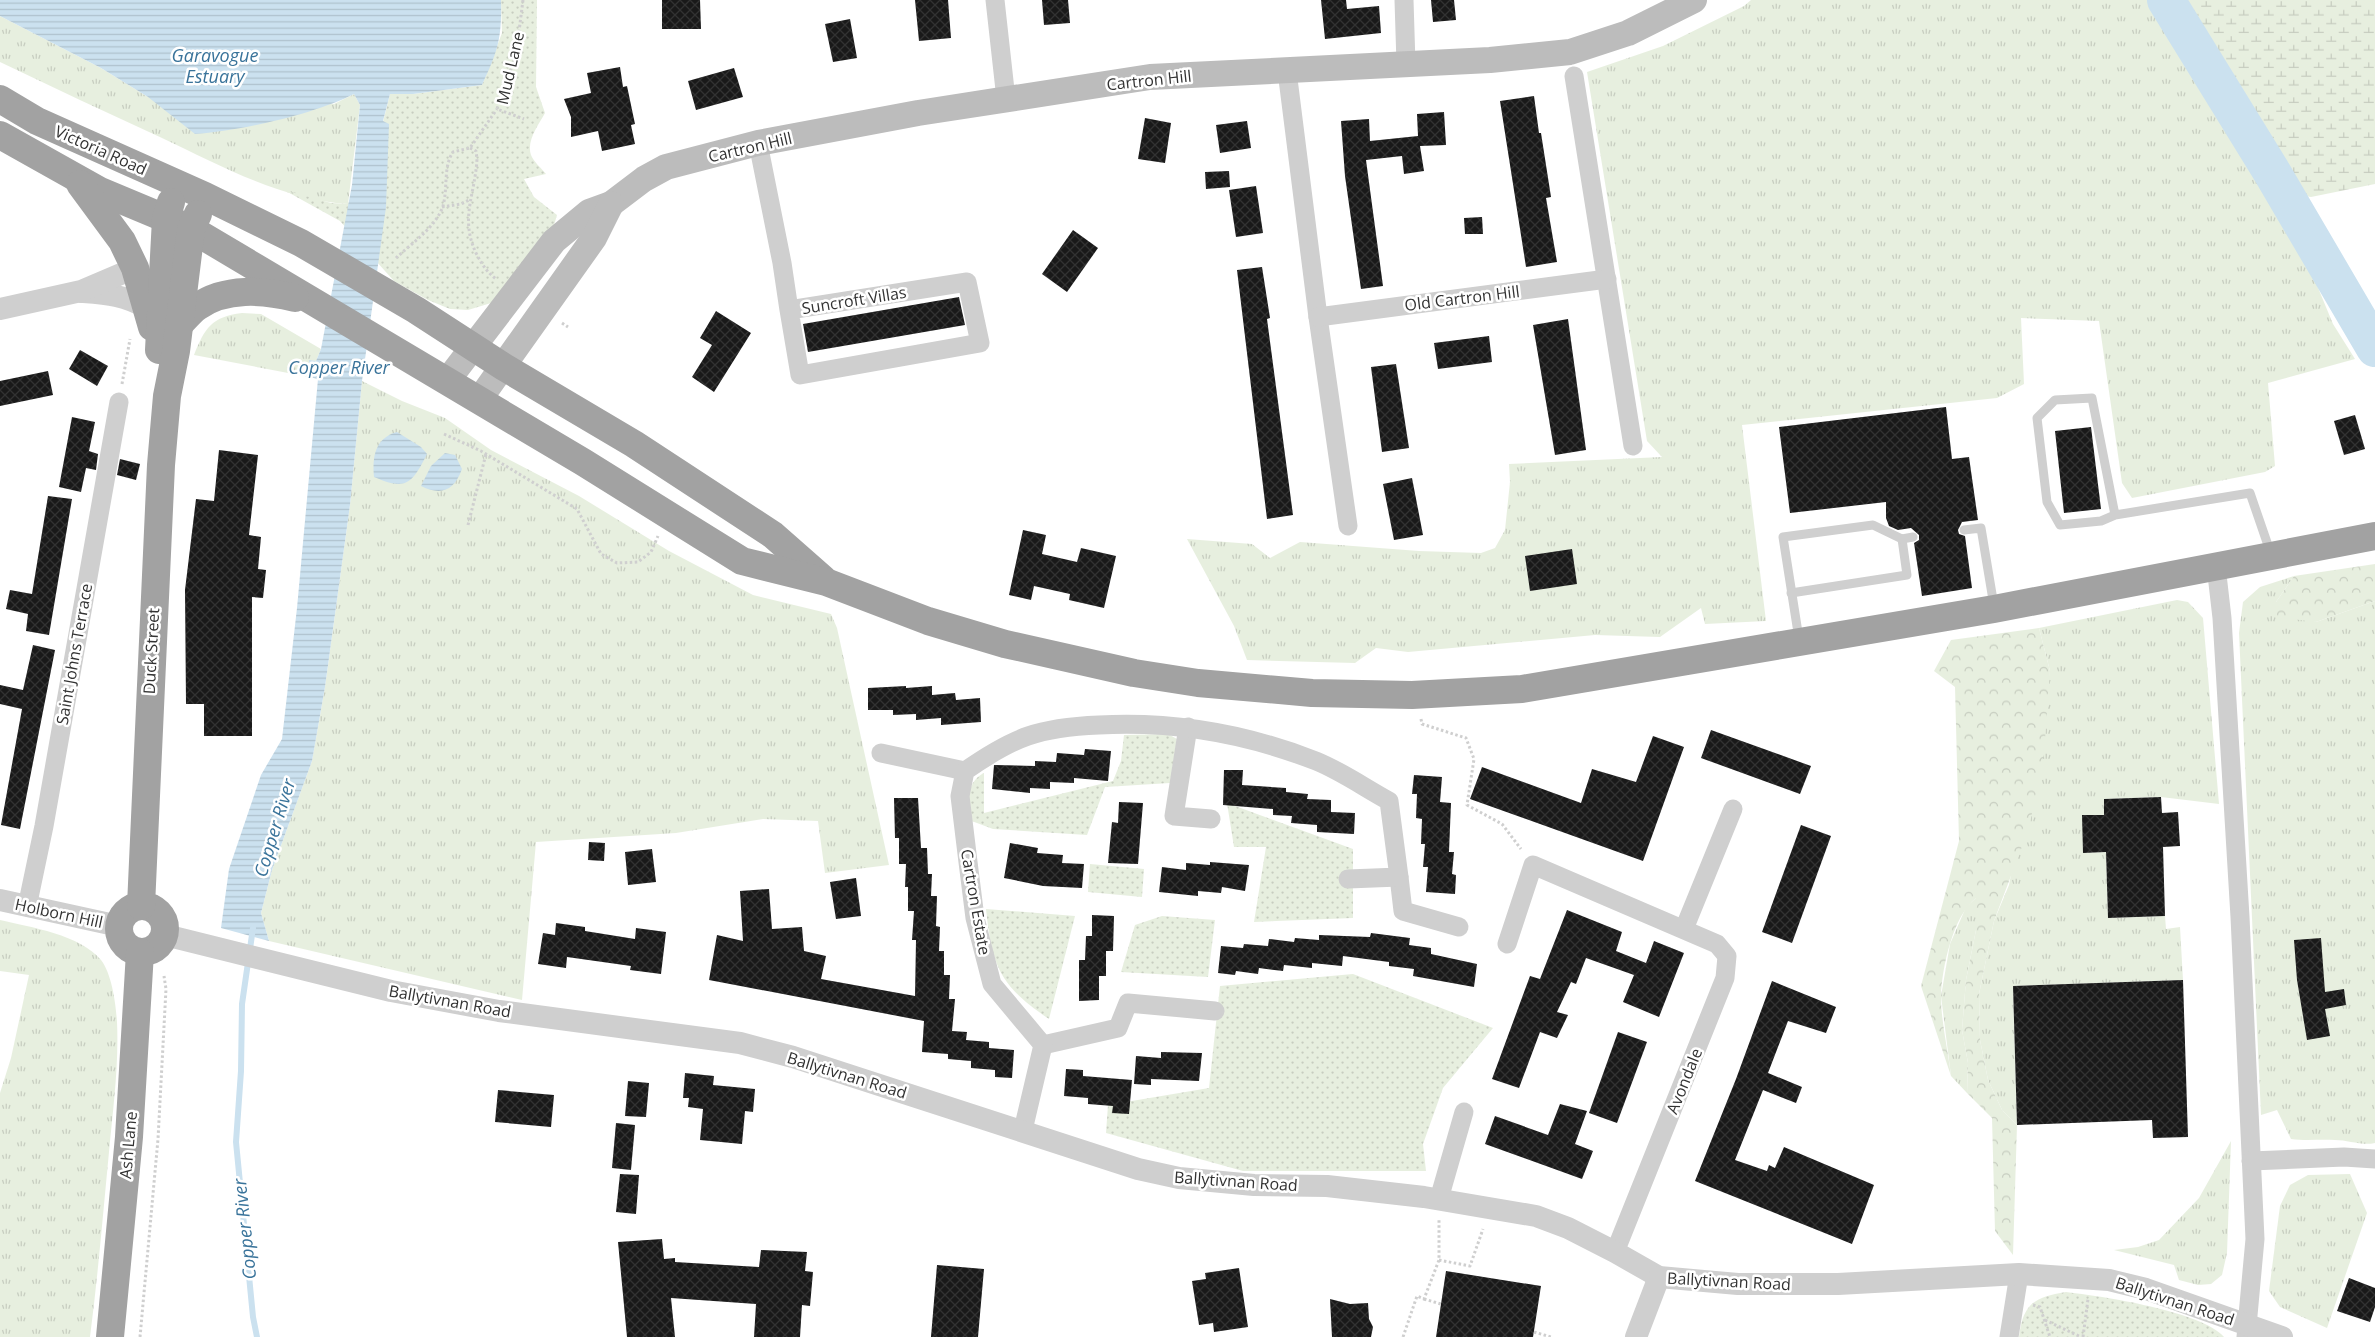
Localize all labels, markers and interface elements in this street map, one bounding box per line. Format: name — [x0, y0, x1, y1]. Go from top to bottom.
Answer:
street label: Mud Lane — [491, 29, 529, 107]
water label: Garavogue Estuary — [172, 43, 258, 88]
street label: Cartron Hill — [1105, 65, 1193, 95]
street label: Victoria Road — [52, 120, 150, 180]
street label: Cartron Hill — [706, 127, 794, 167]
street label: Old Cartron Hill — [1403, 280, 1521, 316]
street label: Suncroft Villas — [800, 281, 908, 319]
water label: Copper River — [288, 355, 391, 379]
street label: Saint Johns Terrace — [51, 582, 97, 726]
street label: Duck Street — [138, 607, 164, 695]
water label: Copper River — [248, 775, 301, 880]
street label: Cartron Estate — [956, 847, 996, 957]
street label: Holborn Hill — [13, 893, 105, 933]
street label: Ballytivnan Road — [387, 979, 513, 1023]
street label: Avondale — [1661, 1045, 1707, 1117]
street label: Ballytivnan Road — [785, 1046, 909, 1104]
street label: Ash Lane — [114, 1110, 142, 1180]
street label: Ballytivnan Road — [1173, 1166, 1299, 1196]
water label: Copper River — [227, 1177, 261, 1281]
street label: Ballytivnan Road — [1667, 1267, 1791, 1295]
street label: Ballytivnan Road — [2113, 1271, 2237, 1331]

